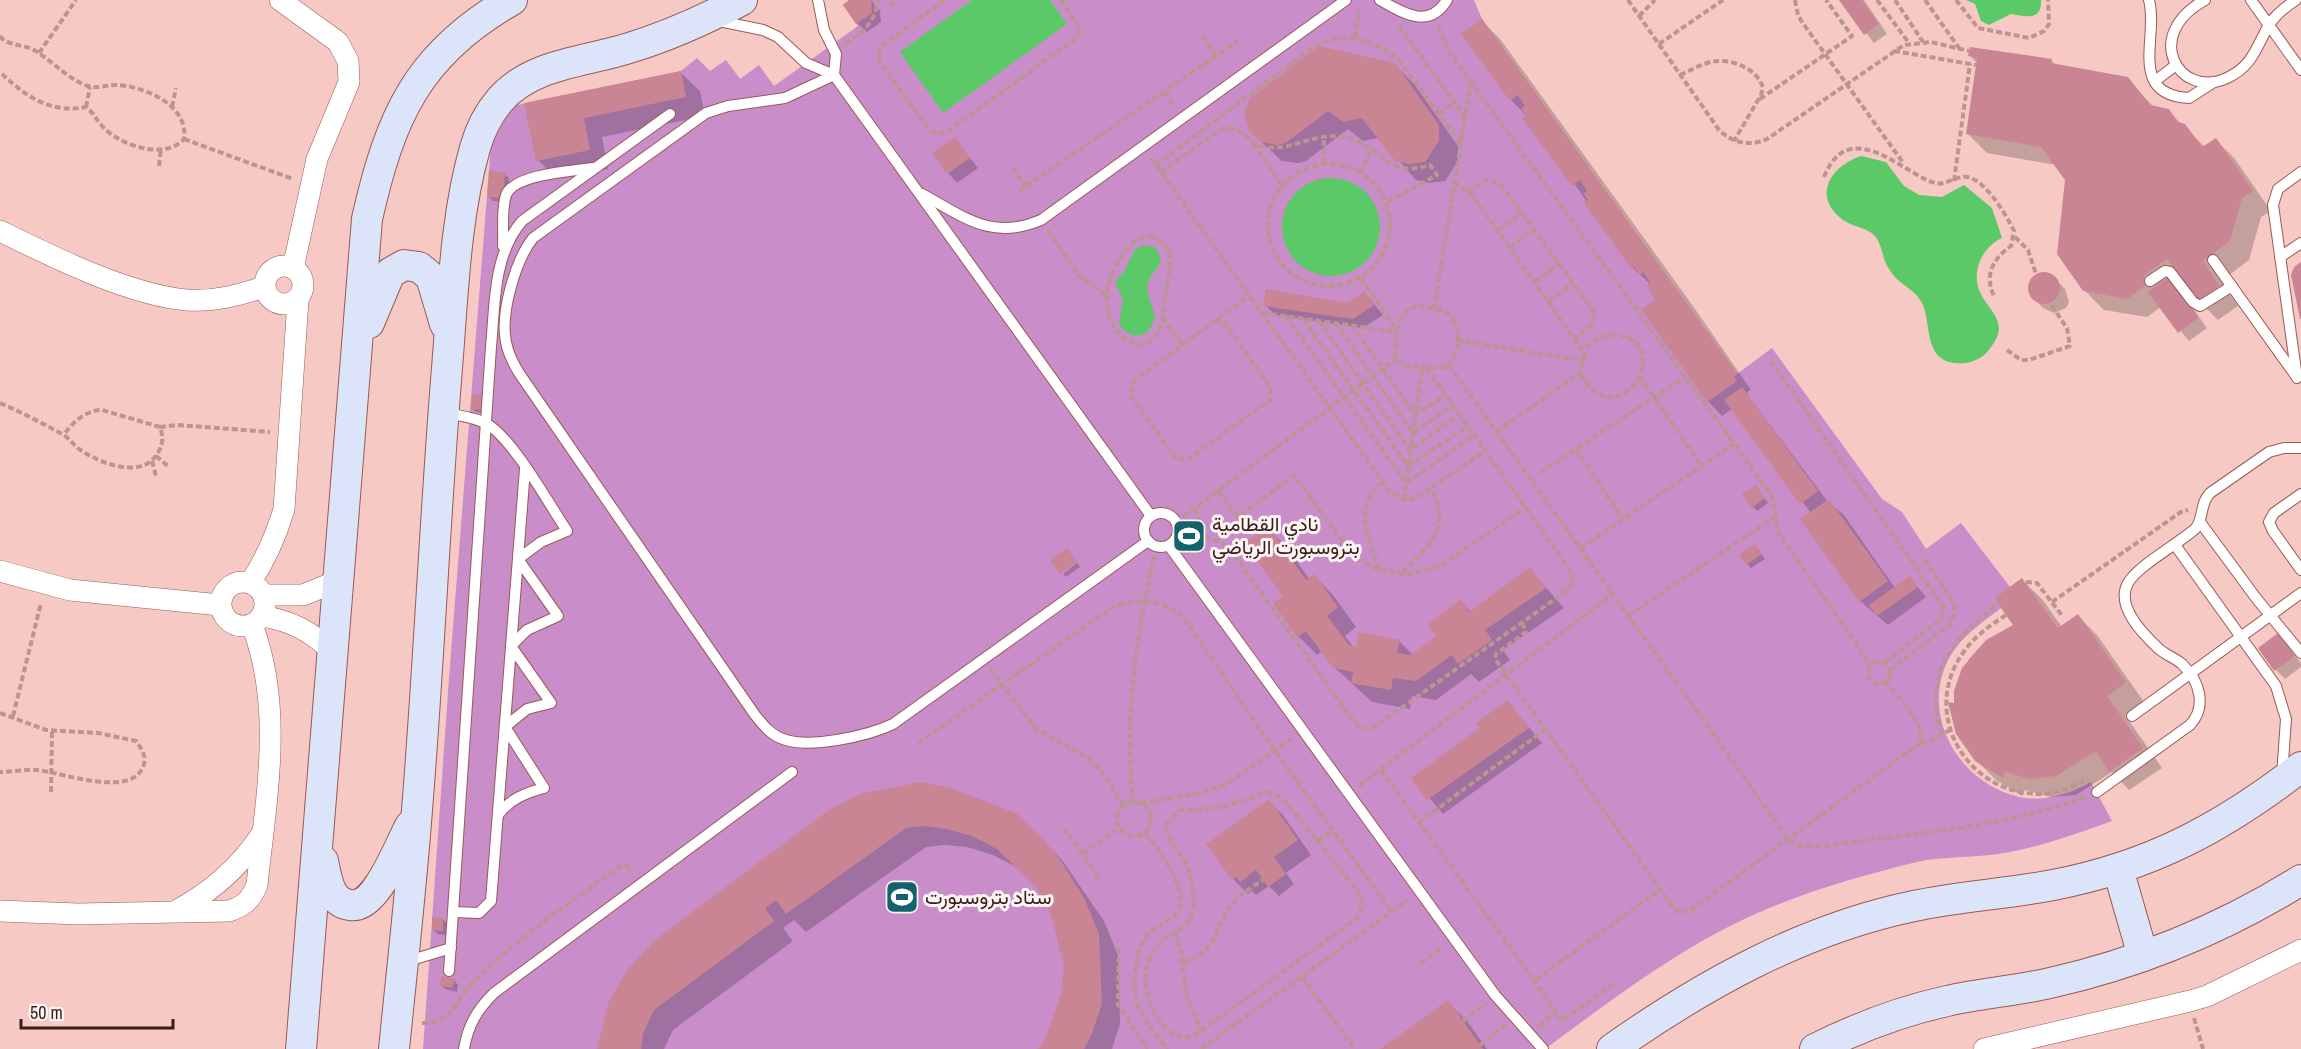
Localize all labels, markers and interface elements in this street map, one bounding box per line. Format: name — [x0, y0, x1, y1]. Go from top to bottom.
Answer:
place label: نادي القطامية بتروسبورت الرياضي — [1212, 510, 1360, 564]
sports icon: نادي القطامية بتروسبورت الرياضي — [1171, 518, 1207, 554]
sports icon: ستاد بتروسبورت — [884, 879, 920, 915]
place label: ستاد بتروسبورت — [925, 883, 1052, 910]
scale bar — [21, 992, 172, 1030]
text: 50 m — [30, 1000, 63, 1025]

